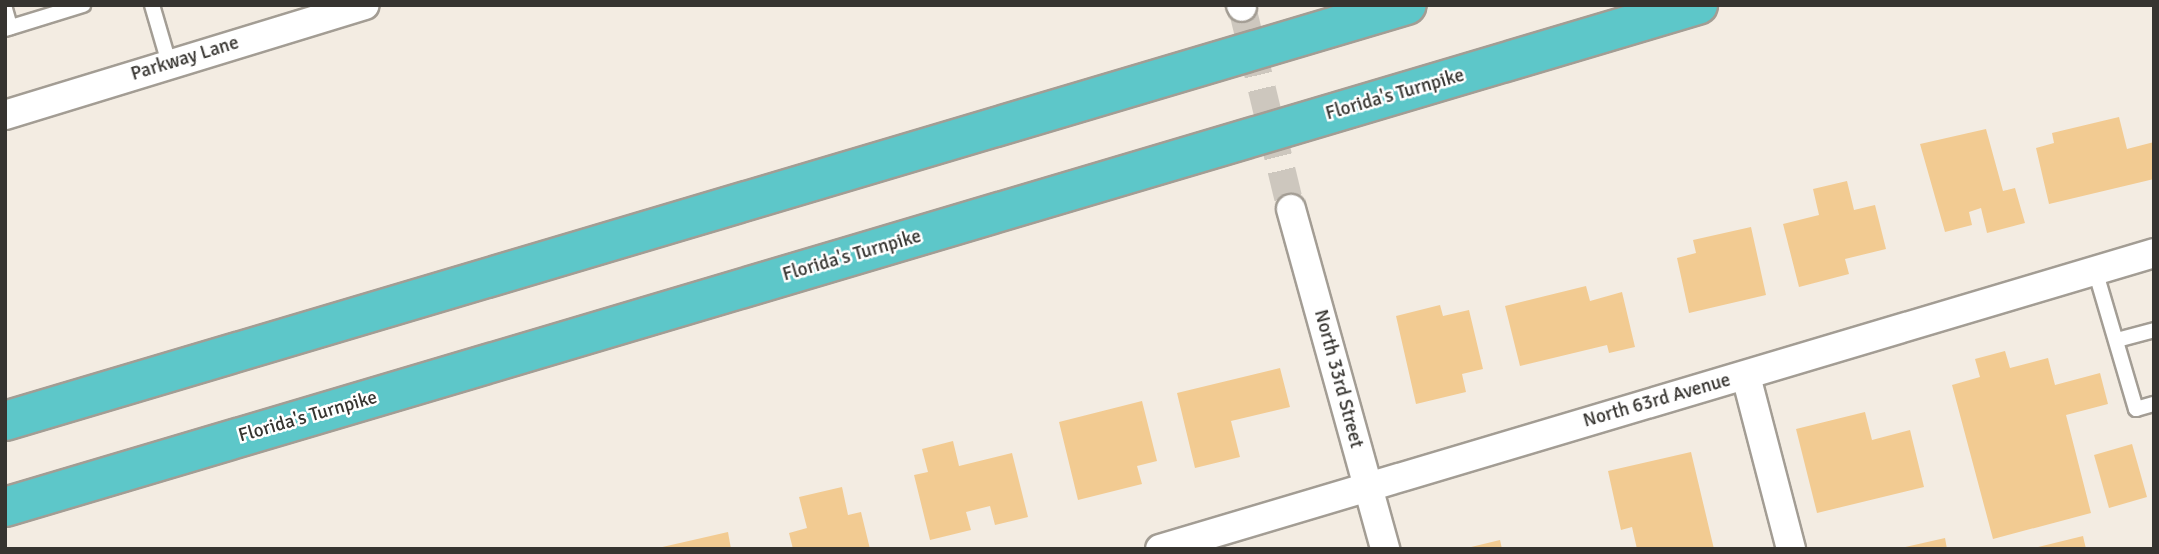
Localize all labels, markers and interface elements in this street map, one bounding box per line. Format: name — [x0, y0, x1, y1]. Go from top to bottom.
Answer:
street label: Parkway Lane — [128, 32, 242, 86]
street label: Florida's Turnpike — [1323, 64, 1467, 126]
street label: Florida's Turnpike — [780, 225, 924, 287]
street label: North 33rd Street — [1309, 307, 1367, 451]
street label: North 63rd Avenue — [1581, 369, 1733, 433]
street label: Florida's Turnpike — [236, 386, 380, 448]

